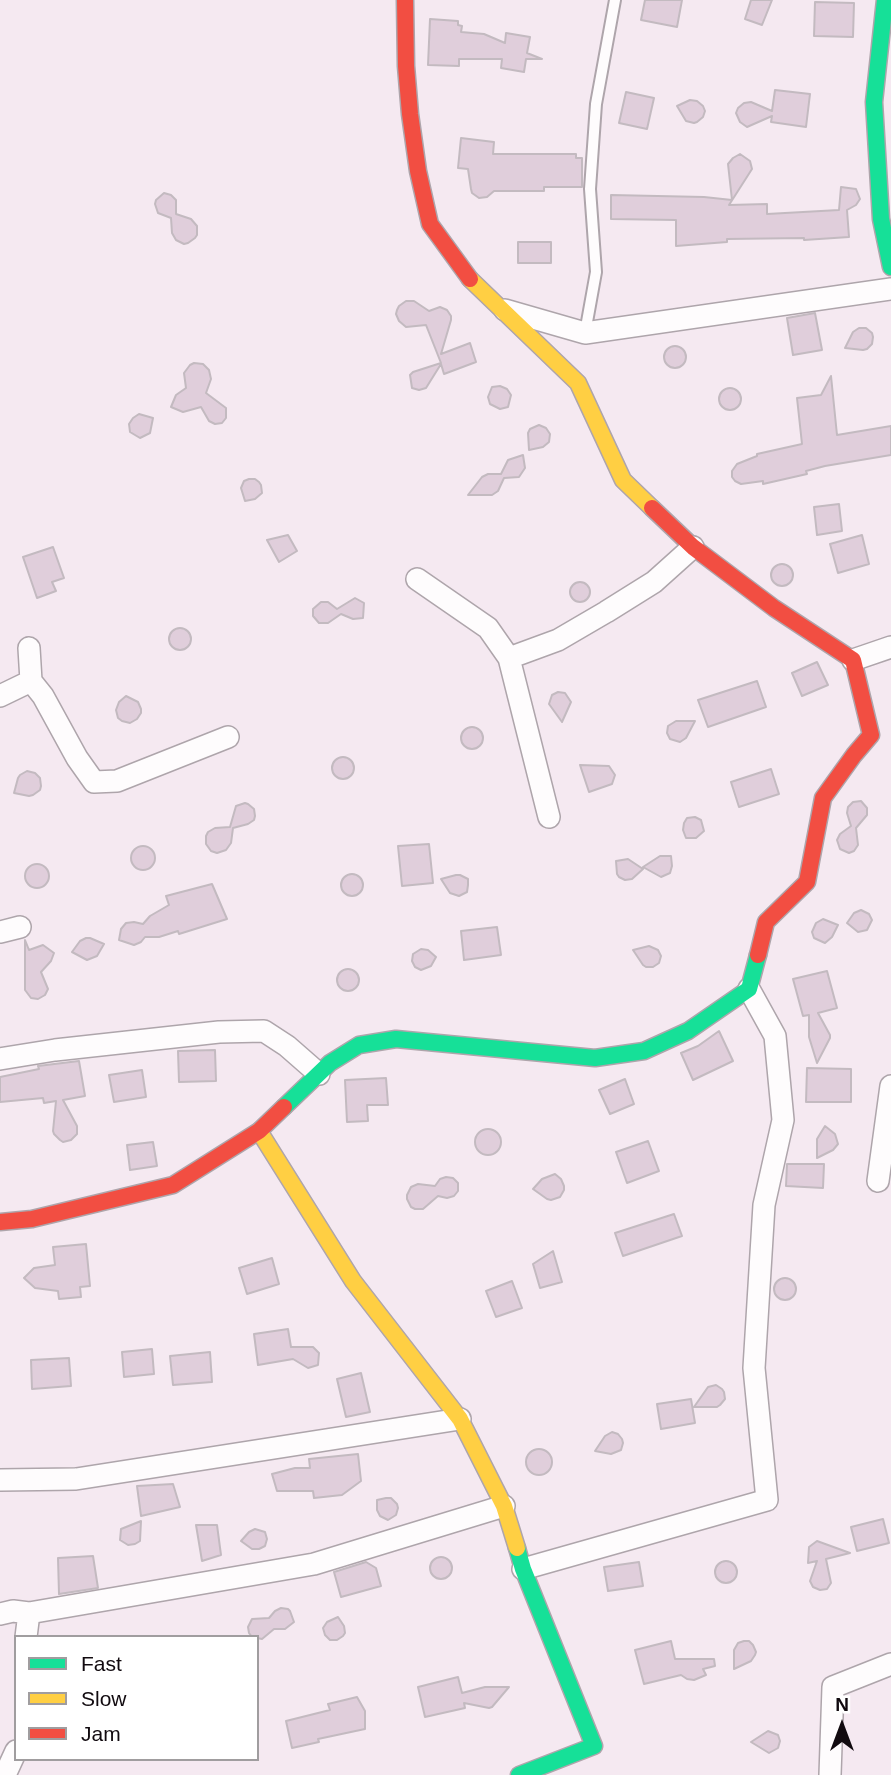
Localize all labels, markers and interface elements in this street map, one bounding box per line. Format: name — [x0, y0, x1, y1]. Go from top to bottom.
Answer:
legend — [14, 1635, 259, 1761]
text: Fast — [81, 1652, 122, 1675]
text: Slow — [81, 1687, 127, 1710]
north arrow — [807, 1691, 877, 1761]
text: N — [835, 1694, 849, 1715]
text: Jam — [81, 1722, 121, 1745]

